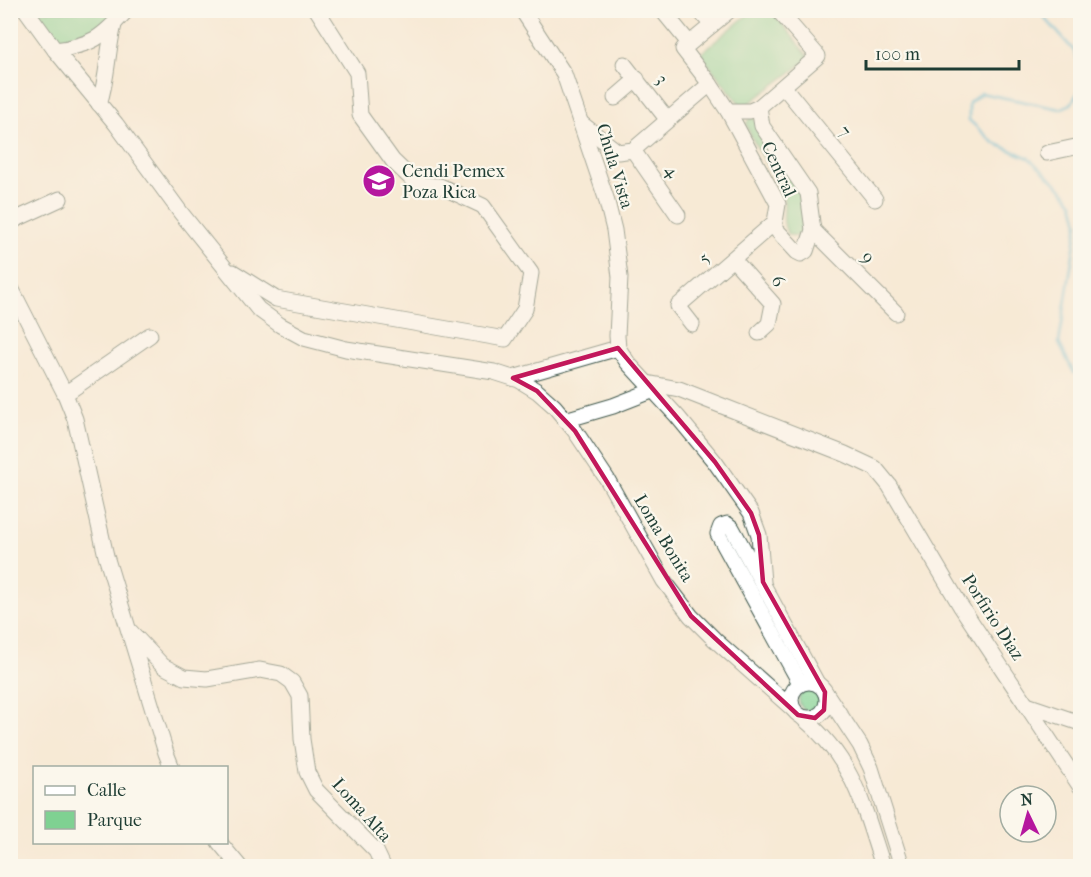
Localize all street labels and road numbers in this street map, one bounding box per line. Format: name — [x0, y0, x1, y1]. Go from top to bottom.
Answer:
street label: 3 — [651, 70, 672, 89]
street label: Chula Vista — [592, 121, 638, 212]
street label: 7 — [834, 121, 856, 142]
street label: Central — [757, 138, 800, 200]
street label: 4 — [660, 161, 683, 182]
street label: 9 — [857, 247, 878, 268]
street label: 5 — [695, 248, 714, 269]
street label: 6 — [766, 271, 789, 292]
street label: Loma Bonita — [629, 491, 698, 586]
street label: Porfirio Diaz — [957, 570, 1028, 664]
street label: Loma Alta — [328, 774, 396, 847]

